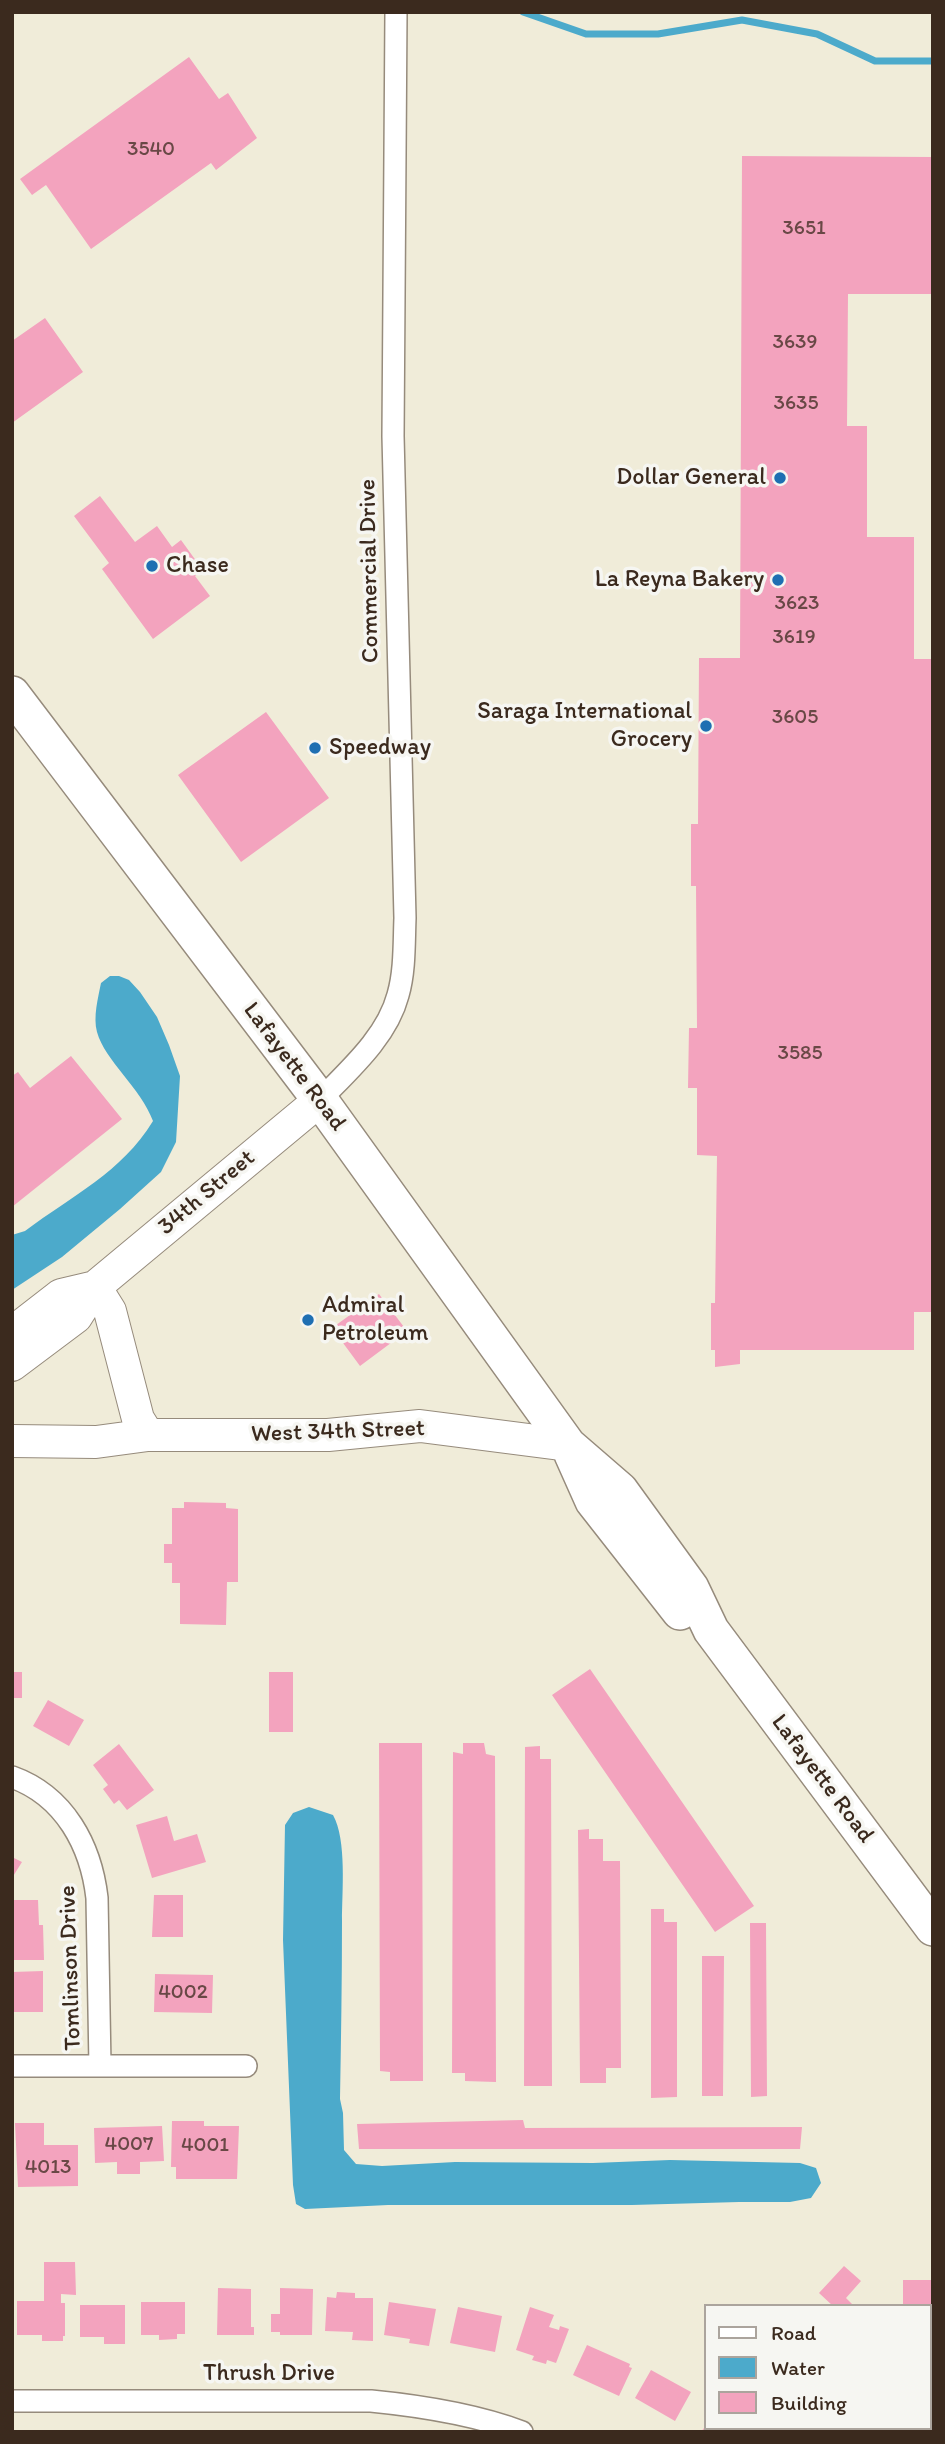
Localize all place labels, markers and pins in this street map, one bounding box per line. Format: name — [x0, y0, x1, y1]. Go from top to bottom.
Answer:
place label: Dollar General — [616, 464, 766, 492]
marker: Dollar General — [772, 470, 788, 486]
place label: Chase — [166, 552, 229, 580]
marker: Chase — [144, 558, 160, 574]
place label: La Reyna Bakery — [595, 566, 764, 594]
marker: La Reyna Bakery — [770, 572, 786, 588]
place label: Saraga International Grocery — [477, 698, 692, 754]
marker: Saraga International Grocery — [698, 718, 714, 734]
place label: Speedway — [329, 734, 431, 762]
marker: Speedway — [307, 740, 323, 756]
place label: Admiral Petroleum — [322, 1292, 429, 1348]
marker: Admiral Petroleum — [300, 1312, 316, 1328]

